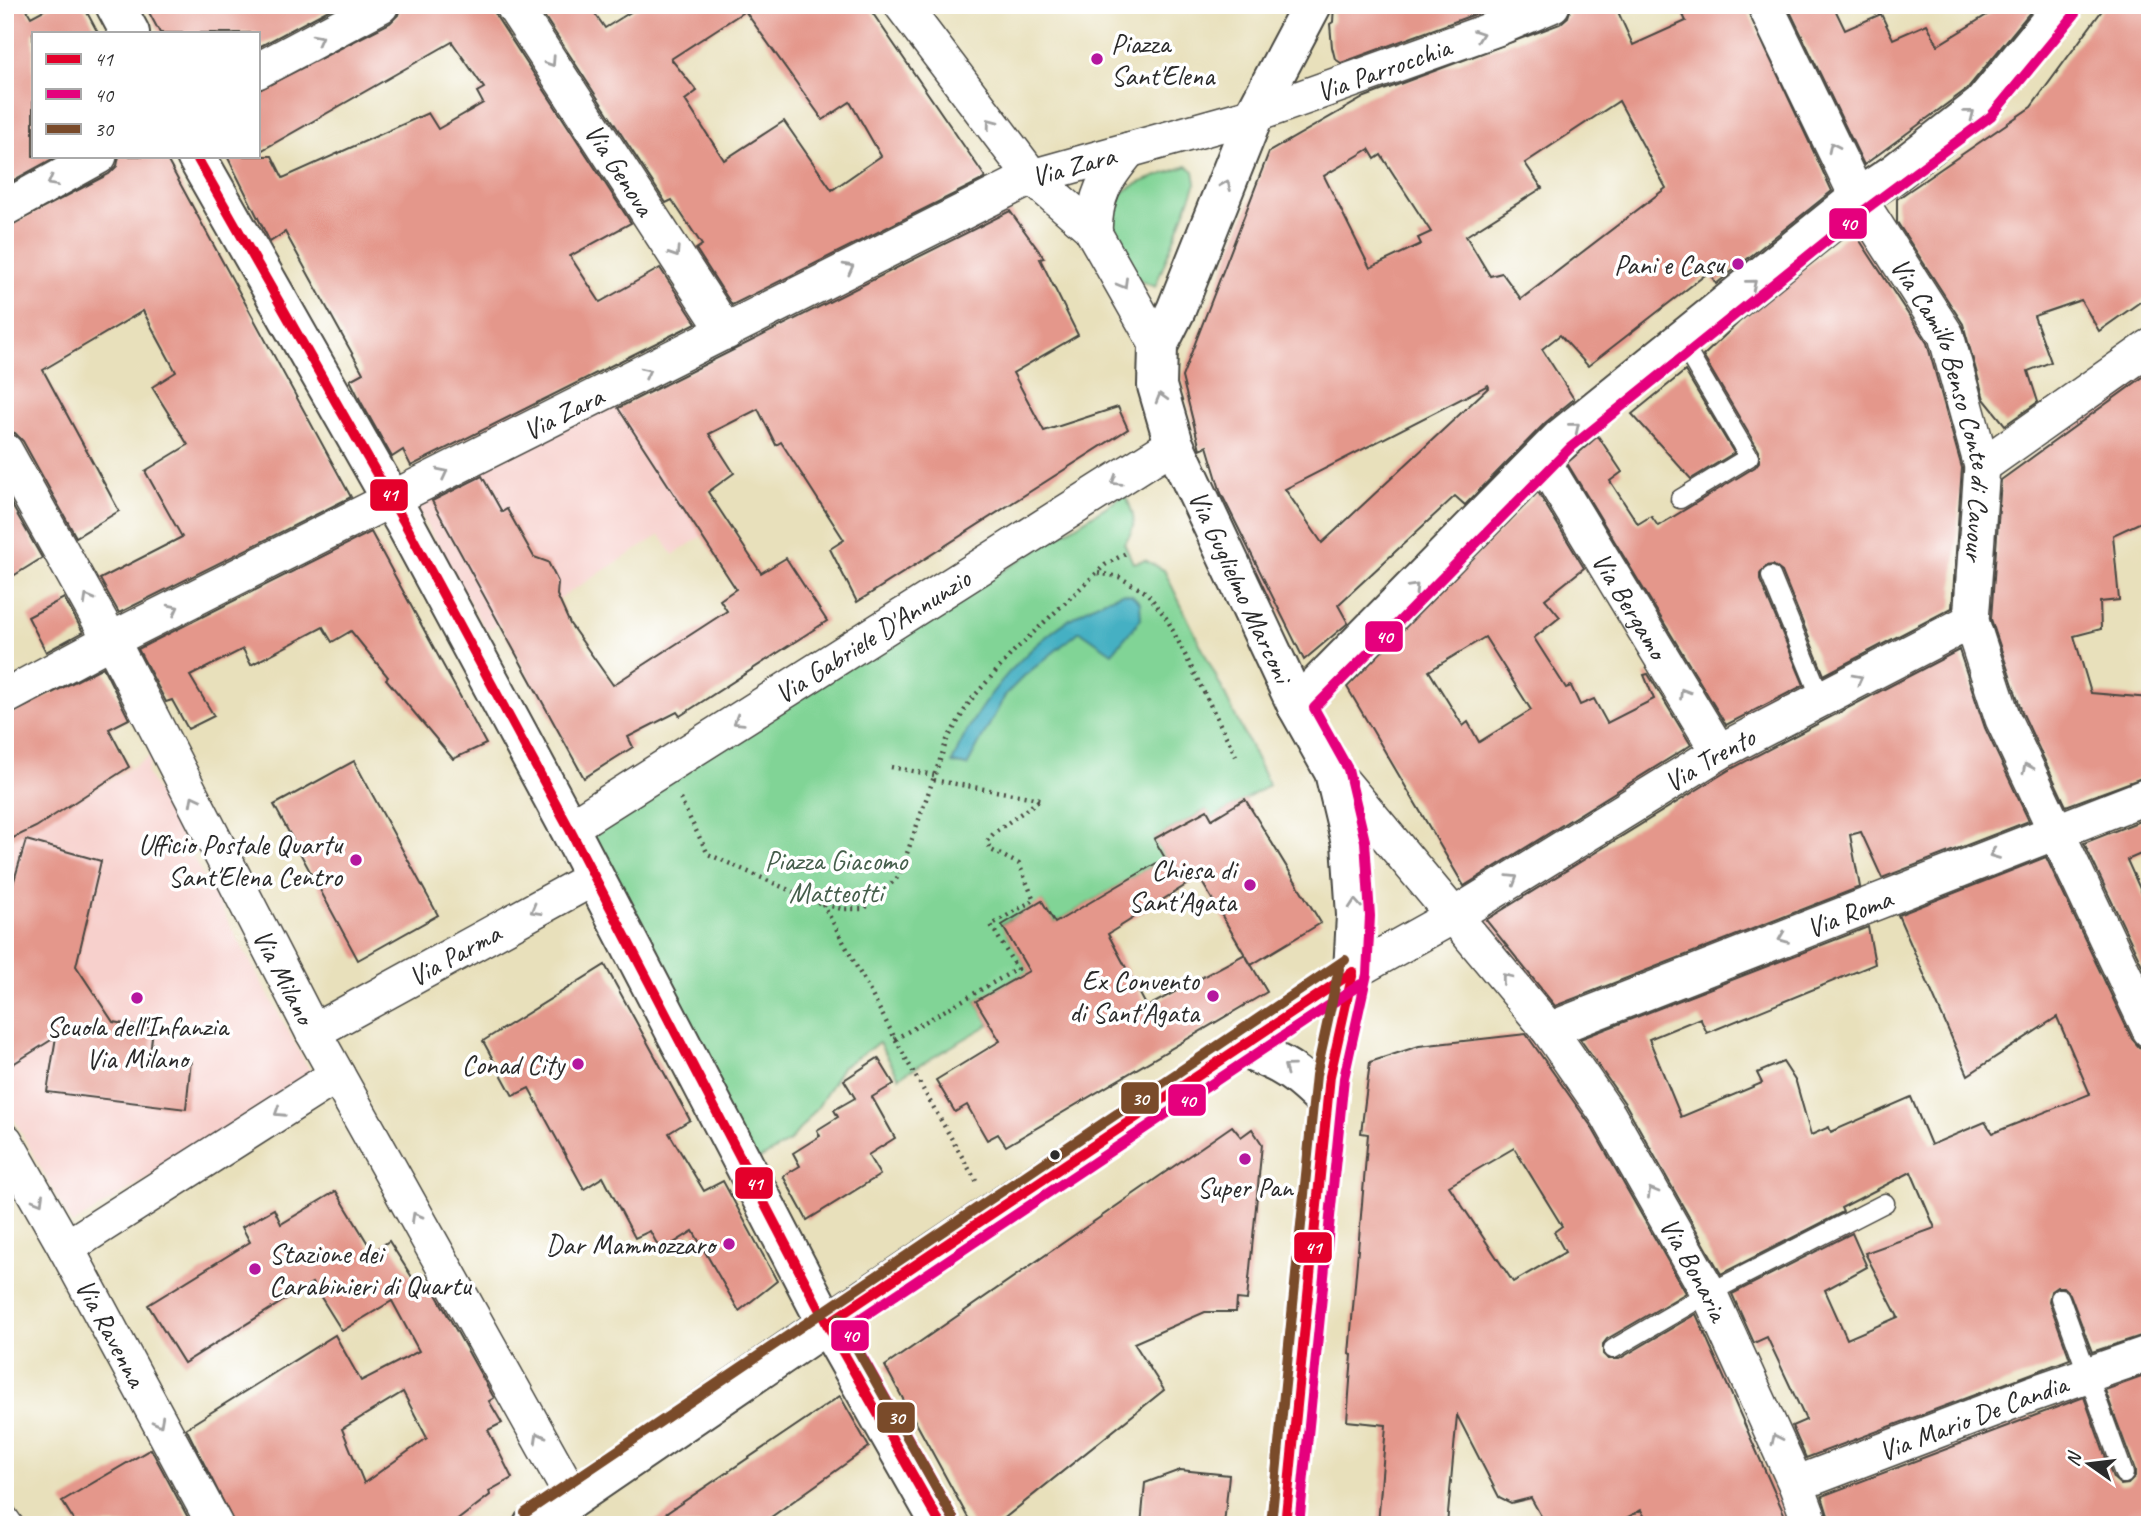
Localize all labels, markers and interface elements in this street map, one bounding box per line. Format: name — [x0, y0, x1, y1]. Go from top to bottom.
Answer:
place label: Piazza Sant'Elena — [1111, 26, 1216, 93]
street label: Via Parrocchia — [1312, 28, 1458, 109]
one-way arrow — [1473, 29, 1485, 43]
legend — [32, 32, 259, 158]
one-way arrow — [310, 33, 323, 47]
text: 41 — [94, 46, 114, 72]
marker: Piazza Sant'Elena — [1089, 51, 1105, 67]
one-way arrow — [542, 55, 555, 68]
text: 40 — [94, 82, 114, 108]
one-way arrow — [1962, 110, 1975, 123]
text: 30 — [94, 116, 114, 142]
street label: Via Genova — [577, 117, 663, 224]
one-way arrow — [986, 118, 999, 131]
street label: Via Zara — [1028, 137, 1121, 194]
one-way arrow — [1827, 142, 1841, 154]
one-way arrow — [47, 174, 60, 187]
one-way arrow — [1217, 179, 1231, 191]
line badge: 40 — [1828, 207, 1868, 240]
text: 40 — [1839, 212, 1859, 236]
one-way arrow — [667, 245, 679, 258]
place label: Pani e Casu — [1614, 247, 1726, 282]
street label: Via Camillo Benso Conte di Cavour — [1883, 251, 1999, 565]
marker: Pani e Casu — [1730, 256, 1746, 272]
one-way arrow — [842, 262, 854, 276]
one-way arrow — [1114, 276, 1127, 289]
one-way arrow — [1744, 279, 1756, 292]
one-way arrow — [639, 366, 652, 380]
street label: Via Zara — [517, 378, 611, 448]
one-way arrow — [1154, 392, 1169, 404]
one-way arrow — [1567, 422, 1579, 435]
one-way arrow — [436, 468, 448, 482]
one-way arrow — [1111, 472, 1124, 485]
line badge: 41 — [369, 478, 409, 512]
text: 41 — [380, 483, 400, 507]
street label: Via Guglielmo Marconi — [1181, 485, 1302, 691]
street label: Via Bergamo — [1584, 546, 1677, 668]
street label: Via Gabriele D'Annunzio — [768, 560, 979, 711]
one-way arrow — [1406, 583, 1419, 596]
one-way arrow — [83, 593, 96, 606]
one-way arrow — [167, 603, 179, 617]
line badge: 40 — [1364, 620, 1404, 653]
text: 40 — [1375, 625, 1395, 649]
one-way arrow — [1851, 674, 1863, 688]
one-way arrow — [1680, 688, 1693, 701]
one-way arrow — [733, 712, 746, 725]
street label: Via Trento — [1657, 719, 1763, 800]
one-way arrow — [2022, 763, 2036, 775]
one-way arrow — [188, 795, 202, 807]
place label: Ufficio Postale Quartu Sant'Elena Centro — [138, 827, 344, 894]
park label: Piazza Giacomo Matteotti — [765, 843, 909, 910]
one-way arrow — [1989, 846, 2001, 860]
marker: Ufficio Postale Quartu Sant'Elena Centro — [348, 852, 364, 868]
place label: Chiesa di Sant'Agata — [1129, 852, 1240, 919]
one-way arrow — [1505, 874, 1518, 887]
marker: Chiesa di Sant'Agata — [1242, 877, 1258, 893]
street label: Via Roma — [1801, 880, 1898, 946]
one-way arrow — [1348, 898, 1363, 909]
one-way arrow — [529, 902, 542, 915]
street label: Via Parma — [402, 915, 508, 994]
street label: Via Milano — [245, 923, 324, 1033]
one-way arrow — [1778, 930, 1790, 944]
place label: Ex Convento di Sant'Agata — [1069, 963, 1201, 1030]
one-way arrow — [1501, 973, 1514, 985]
marker: Ex Convento di Sant'Agata — [1205, 988, 1221, 1004]
marker: Scuola dell'Infanzia Via Milano — [129, 990, 145, 1006]
place label: Scuola dell'Infanzia Via Milano — [46, 1009, 230, 1076]
place label: Conad City — [462, 1047, 566, 1082]
marker: Conad City — [570, 1056, 586, 1072]
one-way arrow — [1283, 1064, 1296, 1076]
line badge: 30 — [1120, 1081, 1160, 1115]
line badge: 40 — [1167, 1083, 1207, 1117]
text: 30 — [1131, 1087, 1151, 1111]
text: 40 — [1178, 1089, 1198, 1113]
one-way arrow — [274, 1103, 287, 1116]
unlabelled marker — [1048, 1148, 1062, 1162]
marker: Super Pan — [1237, 1151, 1253, 1167]
line badge: 41 — [734, 1166, 774, 1200]
place label: Super Pan — [1197, 1170, 1294, 1205]
text: 41 — [745, 1172, 765, 1196]
one-way arrow — [1647, 1187, 1660, 1199]
one-way arrow — [31, 1193, 44, 1206]
street label: Via Bonaria — [1652, 1211, 1737, 1329]
one-way arrow — [411, 1212, 424, 1224]
place label: Dar Mammozzaro — [546, 1227, 718, 1262]
line badge: 41 — [1293, 1231, 1333, 1264]
place label: Stazione dei Carabinieri di Quartu — [269, 1236, 472, 1303]
marker: Dar Mammozzaro — [721, 1236, 737, 1252]
text: 41 — [1304, 1236, 1324, 1260]
marker: Stazione dei Carabinieri di Quartu — [247, 1261, 263, 1277]
street label: Via Ravenna — [68, 1273, 155, 1394]
line badge: 40 — [830, 1319, 870, 1352]
text: 40 — [841, 1324, 861, 1348]
street label: Via Mario De Candia — [1874, 1365, 2074, 1469]
line badge: 30 — [876, 1401, 916, 1434]
text: 30 — [887, 1406, 907, 1430]
one-way arrow — [151, 1415, 165, 1427]
north arrow — [2054, 1428, 2124, 1498]
one-way arrow — [534, 1432, 547, 1444]
one-way arrow — [1770, 1434, 1784, 1446]
text: N — [2060, 1448, 2087, 1469]

